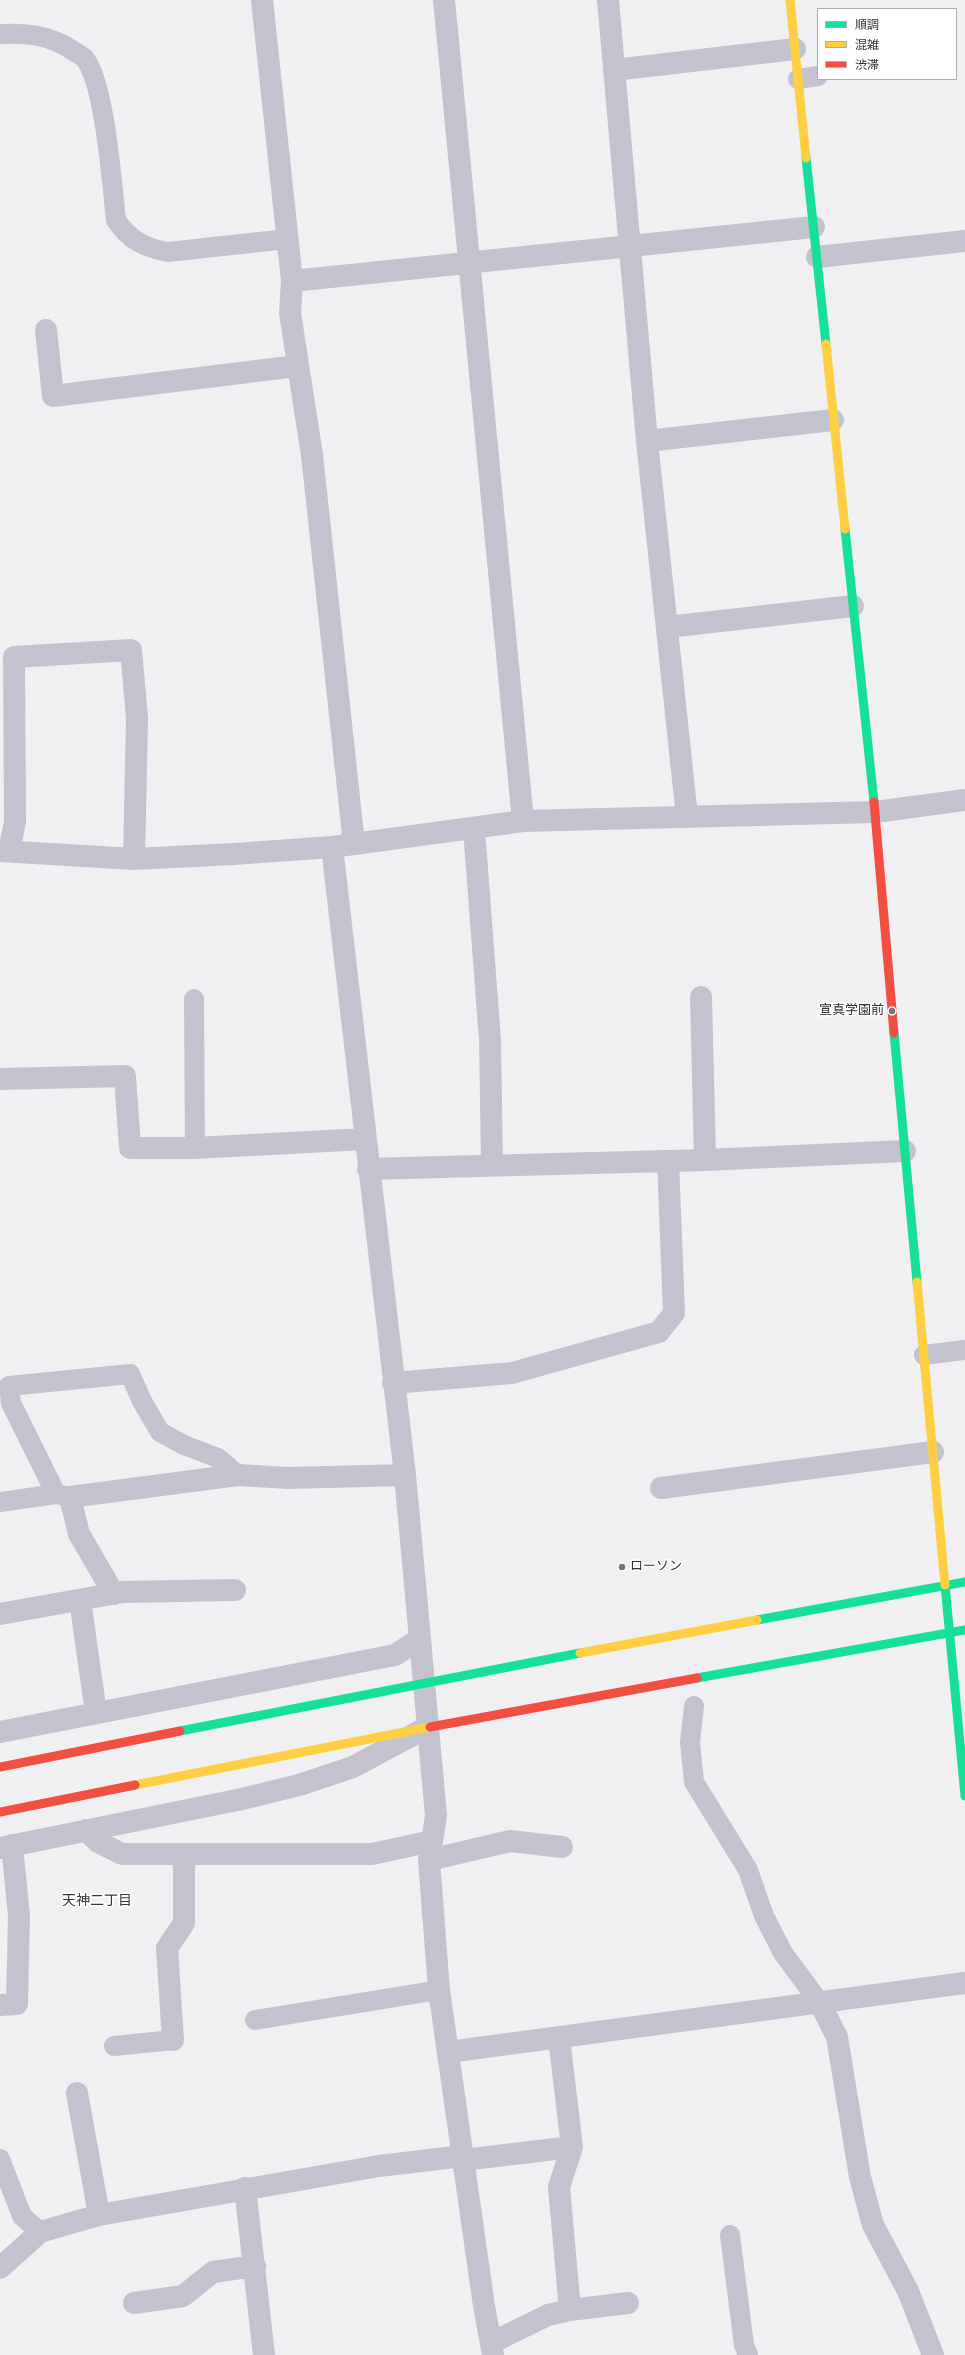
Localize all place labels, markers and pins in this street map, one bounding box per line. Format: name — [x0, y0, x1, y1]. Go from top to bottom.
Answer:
place label: 宣真学園前 — [819, 1003, 884, 1019]
marker: 宣真学園前 — [887, 1006, 897, 1016]
place label: ローソン — [630, 1559, 682, 1575]
marker: ローソン — [617, 1562, 627, 1572]

